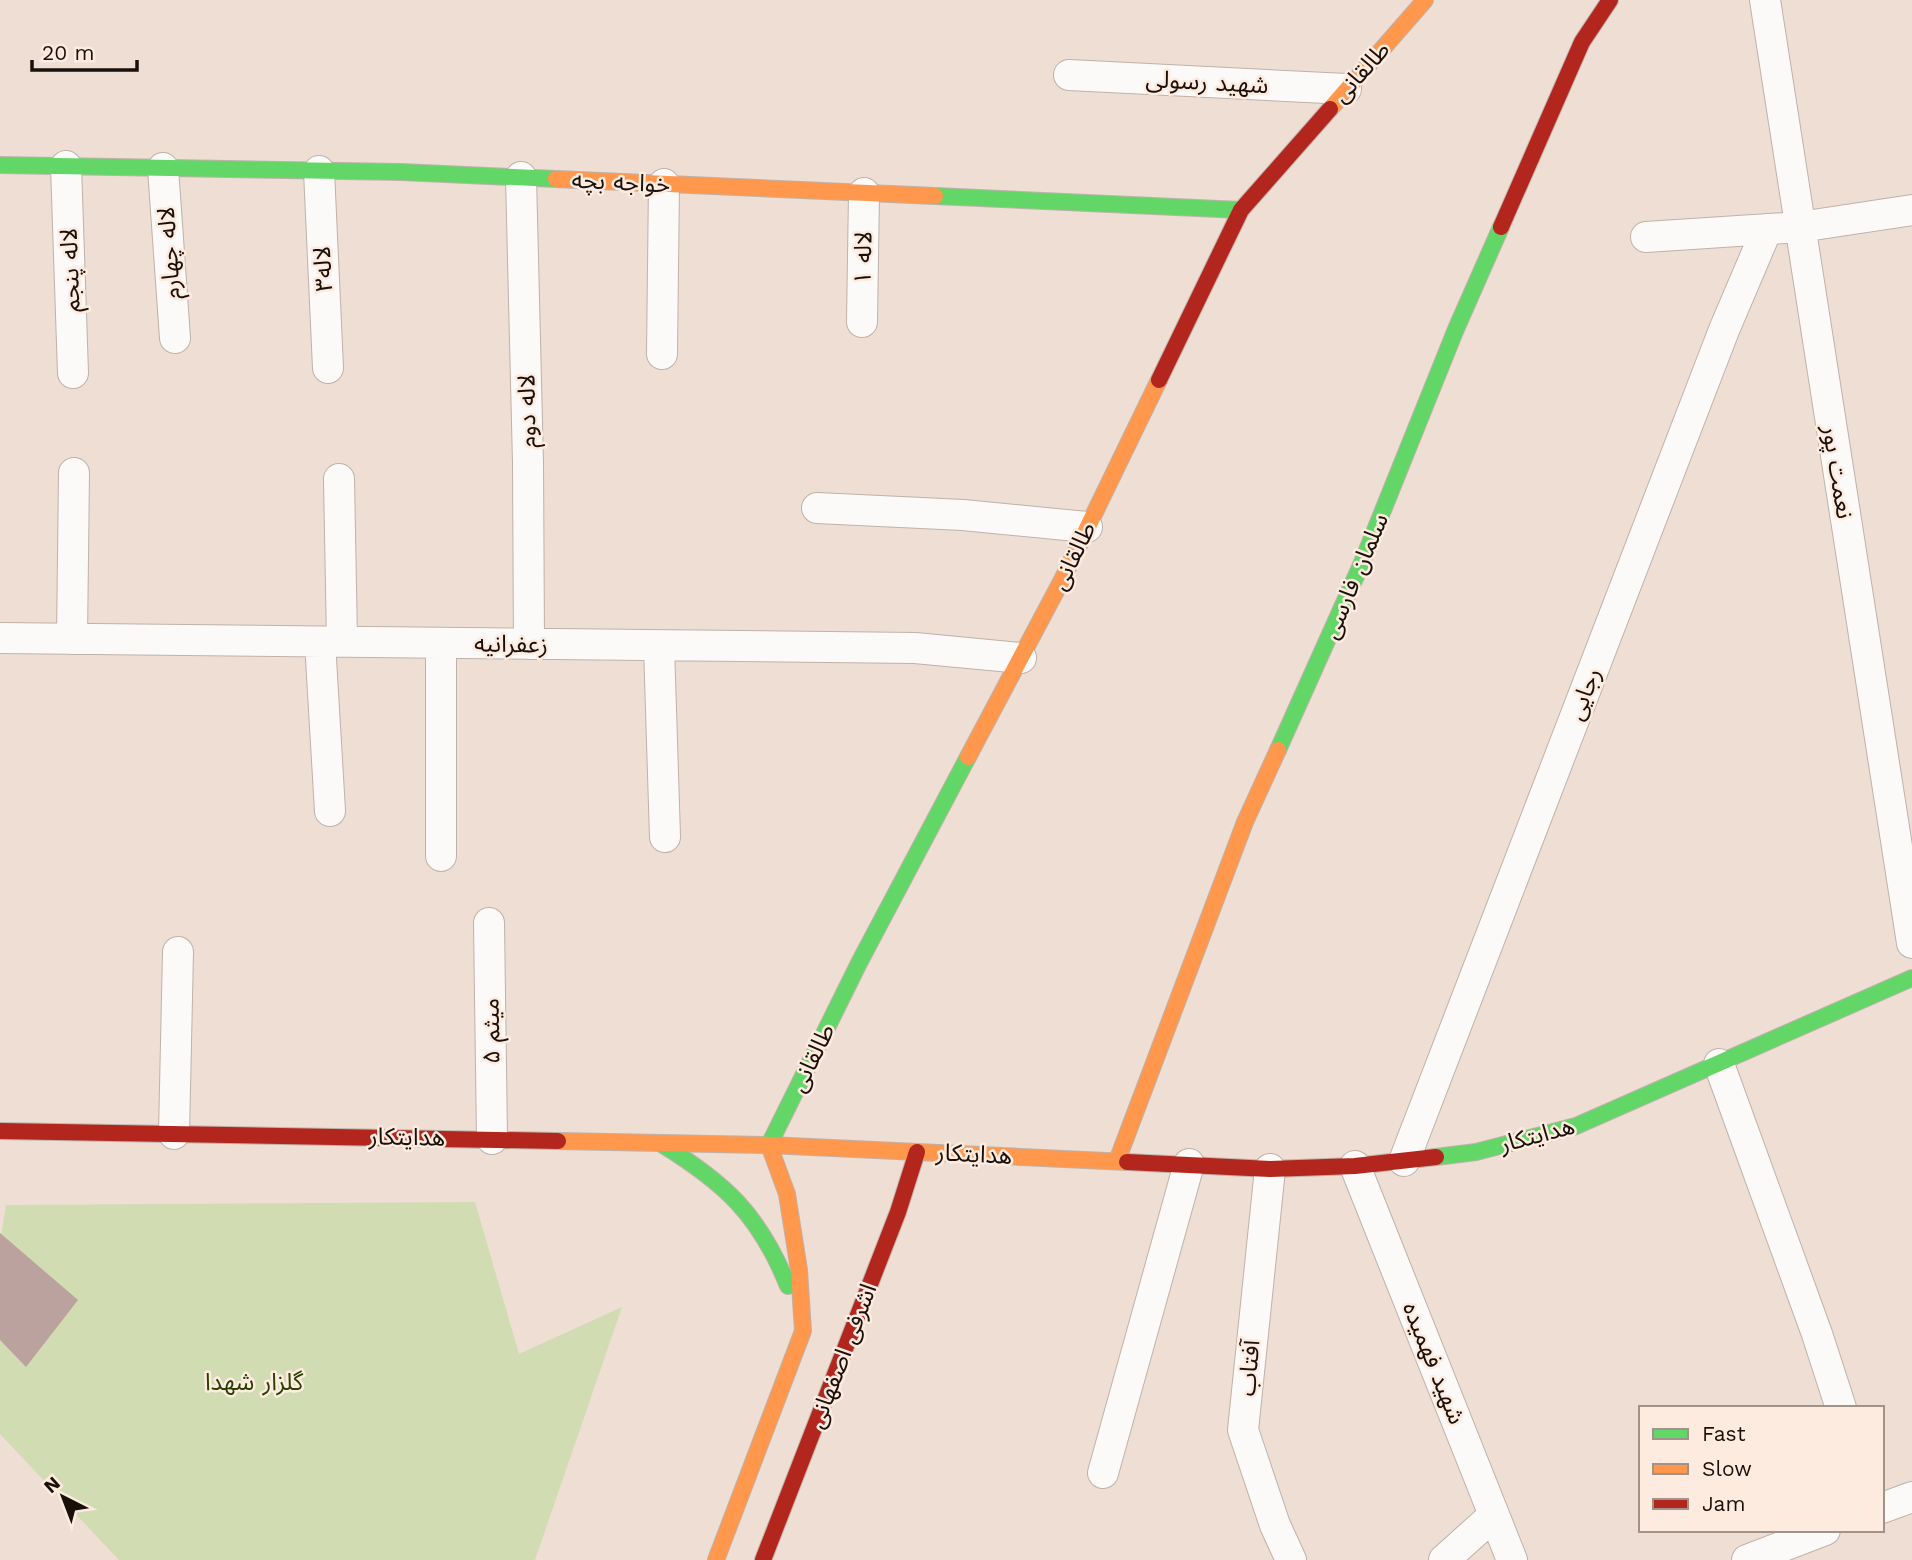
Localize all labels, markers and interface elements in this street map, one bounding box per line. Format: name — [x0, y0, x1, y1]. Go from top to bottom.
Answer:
scale bar — [32, 28, 136, 72]
street label: طالقانی — [1326, 36, 1396, 108]
text: 20 m — [42, 40, 94, 65]
street label: شهید رسولی — [1145, 65, 1269, 99]
street label: خواجه بچه — [571, 165, 671, 200]
street label: لاله چهارم — [152, 205, 190, 300]
street label: لاله پنجم — [55, 227, 88, 313]
street label: لاله ۱ — [849, 231, 877, 285]
street label: لاله۳ — [308, 245, 338, 293]
street label: لاله دوم — [512, 374, 546, 448]
street label: نعمت پور — [1815, 422, 1859, 521]
street label: سلمان فارسی — [1316, 509, 1394, 643]
street label: طالقانی — [1045, 517, 1101, 595]
street label: زعفرانیه — [474, 629, 548, 659]
street label: رجایی — [1561, 664, 1607, 724]
street label: میثم ۵ — [476, 998, 509, 1064]
street label: طالقانی — [784, 1019, 840, 1097]
street label: هدایتکار — [1496, 1112, 1578, 1159]
street label: هدایتکار — [368, 1122, 445, 1152]
street label: هدایتکار — [934, 1138, 1013, 1170]
street label: اشرفی اصفهانی — [802, 1280, 882, 1432]
street label: شهید فهمیده — [1397, 1298, 1471, 1428]
street label: آفتاب — [1233, 1338, 1265, 1397]
park label: گلزار شهدا — [205, 1368, 304, 1396]
legend — [1639, 1406, 1884, 1532]
text: Fast — [1702, 1421, 1746, 1446]
text: Slow — [1702, 1456, 1752, 1481]
north arrow — [28, 1462, 98, 1532]
text: N — [39, 1471, 65, 1498]
text: Jam — [1702, 1491, 1745, 1516]

